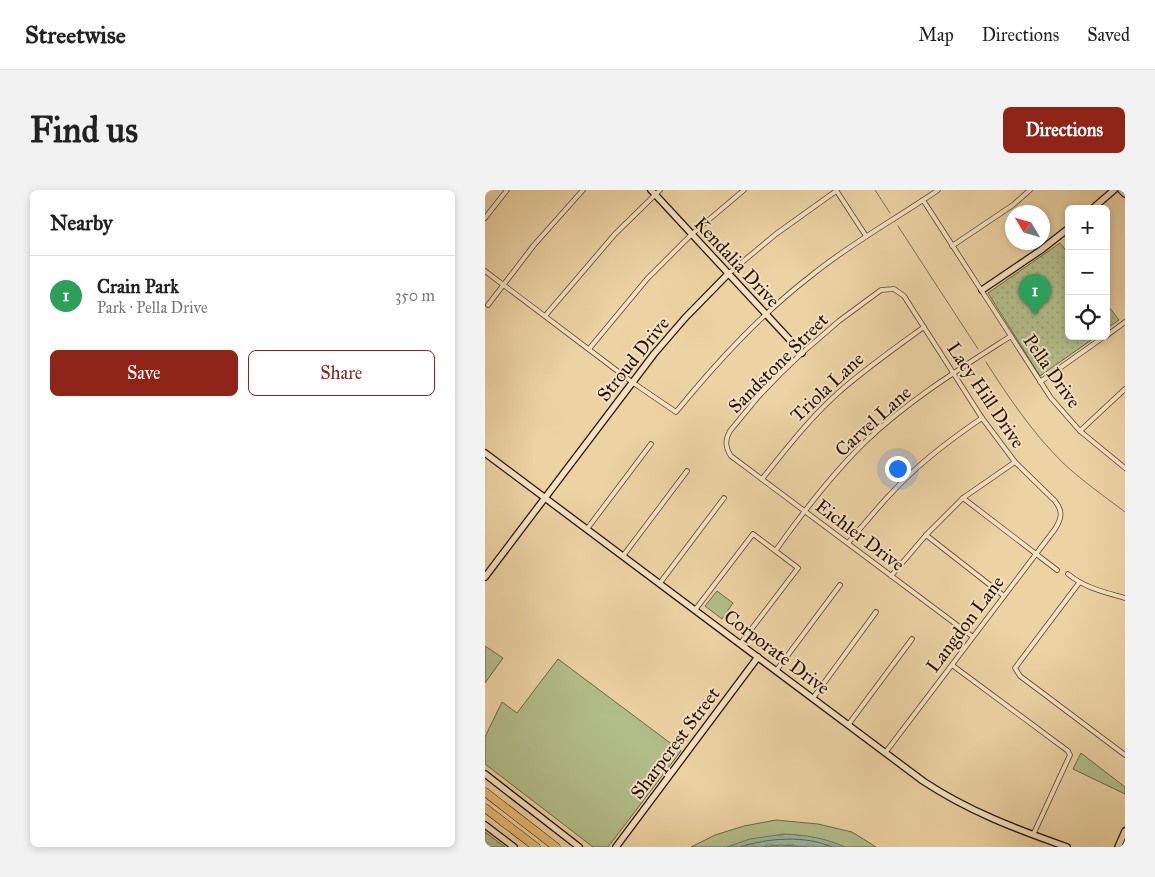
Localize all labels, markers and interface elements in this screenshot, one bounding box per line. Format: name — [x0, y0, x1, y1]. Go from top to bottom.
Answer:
text: Streetwise — [25, 20, 126, 50]
text: Map — [918, 24, 954, 46]
text: Directions — [982, 24, 1059, 46]
text: Saved — [1087, 24, 1130, 46]
button: Directions — [1003, 107, 1125, 153]
text: Find us — [30, 109, 138, 152]
north arrow — [1005, 205, 1050, 250]
map controls — [1065, 205, 1110, 340]
button: + — [1065, 205, 1110, 250]
text: Nearby — [50, 210, 113, 236]
street label: Kendalia Drive — [689, 212, 785, 312]
button: − — [1065, 250, 1110, 295]
pin: 1 — [1019, 274, 1051, 315]
text: Crain Park — [97, 275, 179, 298]
text: 1 — [63, 286, 69, 305]
text: 350 m — [395, 286, 435, 305]
button: locate — [1065, 295, 1110, 340]
text: Park · Pella Drive — [97, 298, 208, 317]
street label: Sandstone Street — [723, 308, 833, 418]
street label: Stroud Drive — [592, 312, 674, 406]
street label: Pella Drive — [1018, 330, 1086, 412]
street label: Lacy Hill Drive — [942, 338, 1030, 452]
street label: Triola Lane — [786, 347, 869, 427]
button: Save — [50, 350, 238, 396]
button: Share — [248, 350, 435, 396]
street label: Carvel Lane — [830, 381, 916, 461]
your location — [885, 456, 911, 482]
street label: Eichler Drive — [811, 494, 909, 576]
street label: Langdon Lane — [921, 571, 1010, 677]
street label: Corporate Drive — [719, 605, 835, 699]
street label: Sharpcrest Street — [625, 682, 725, 803]

